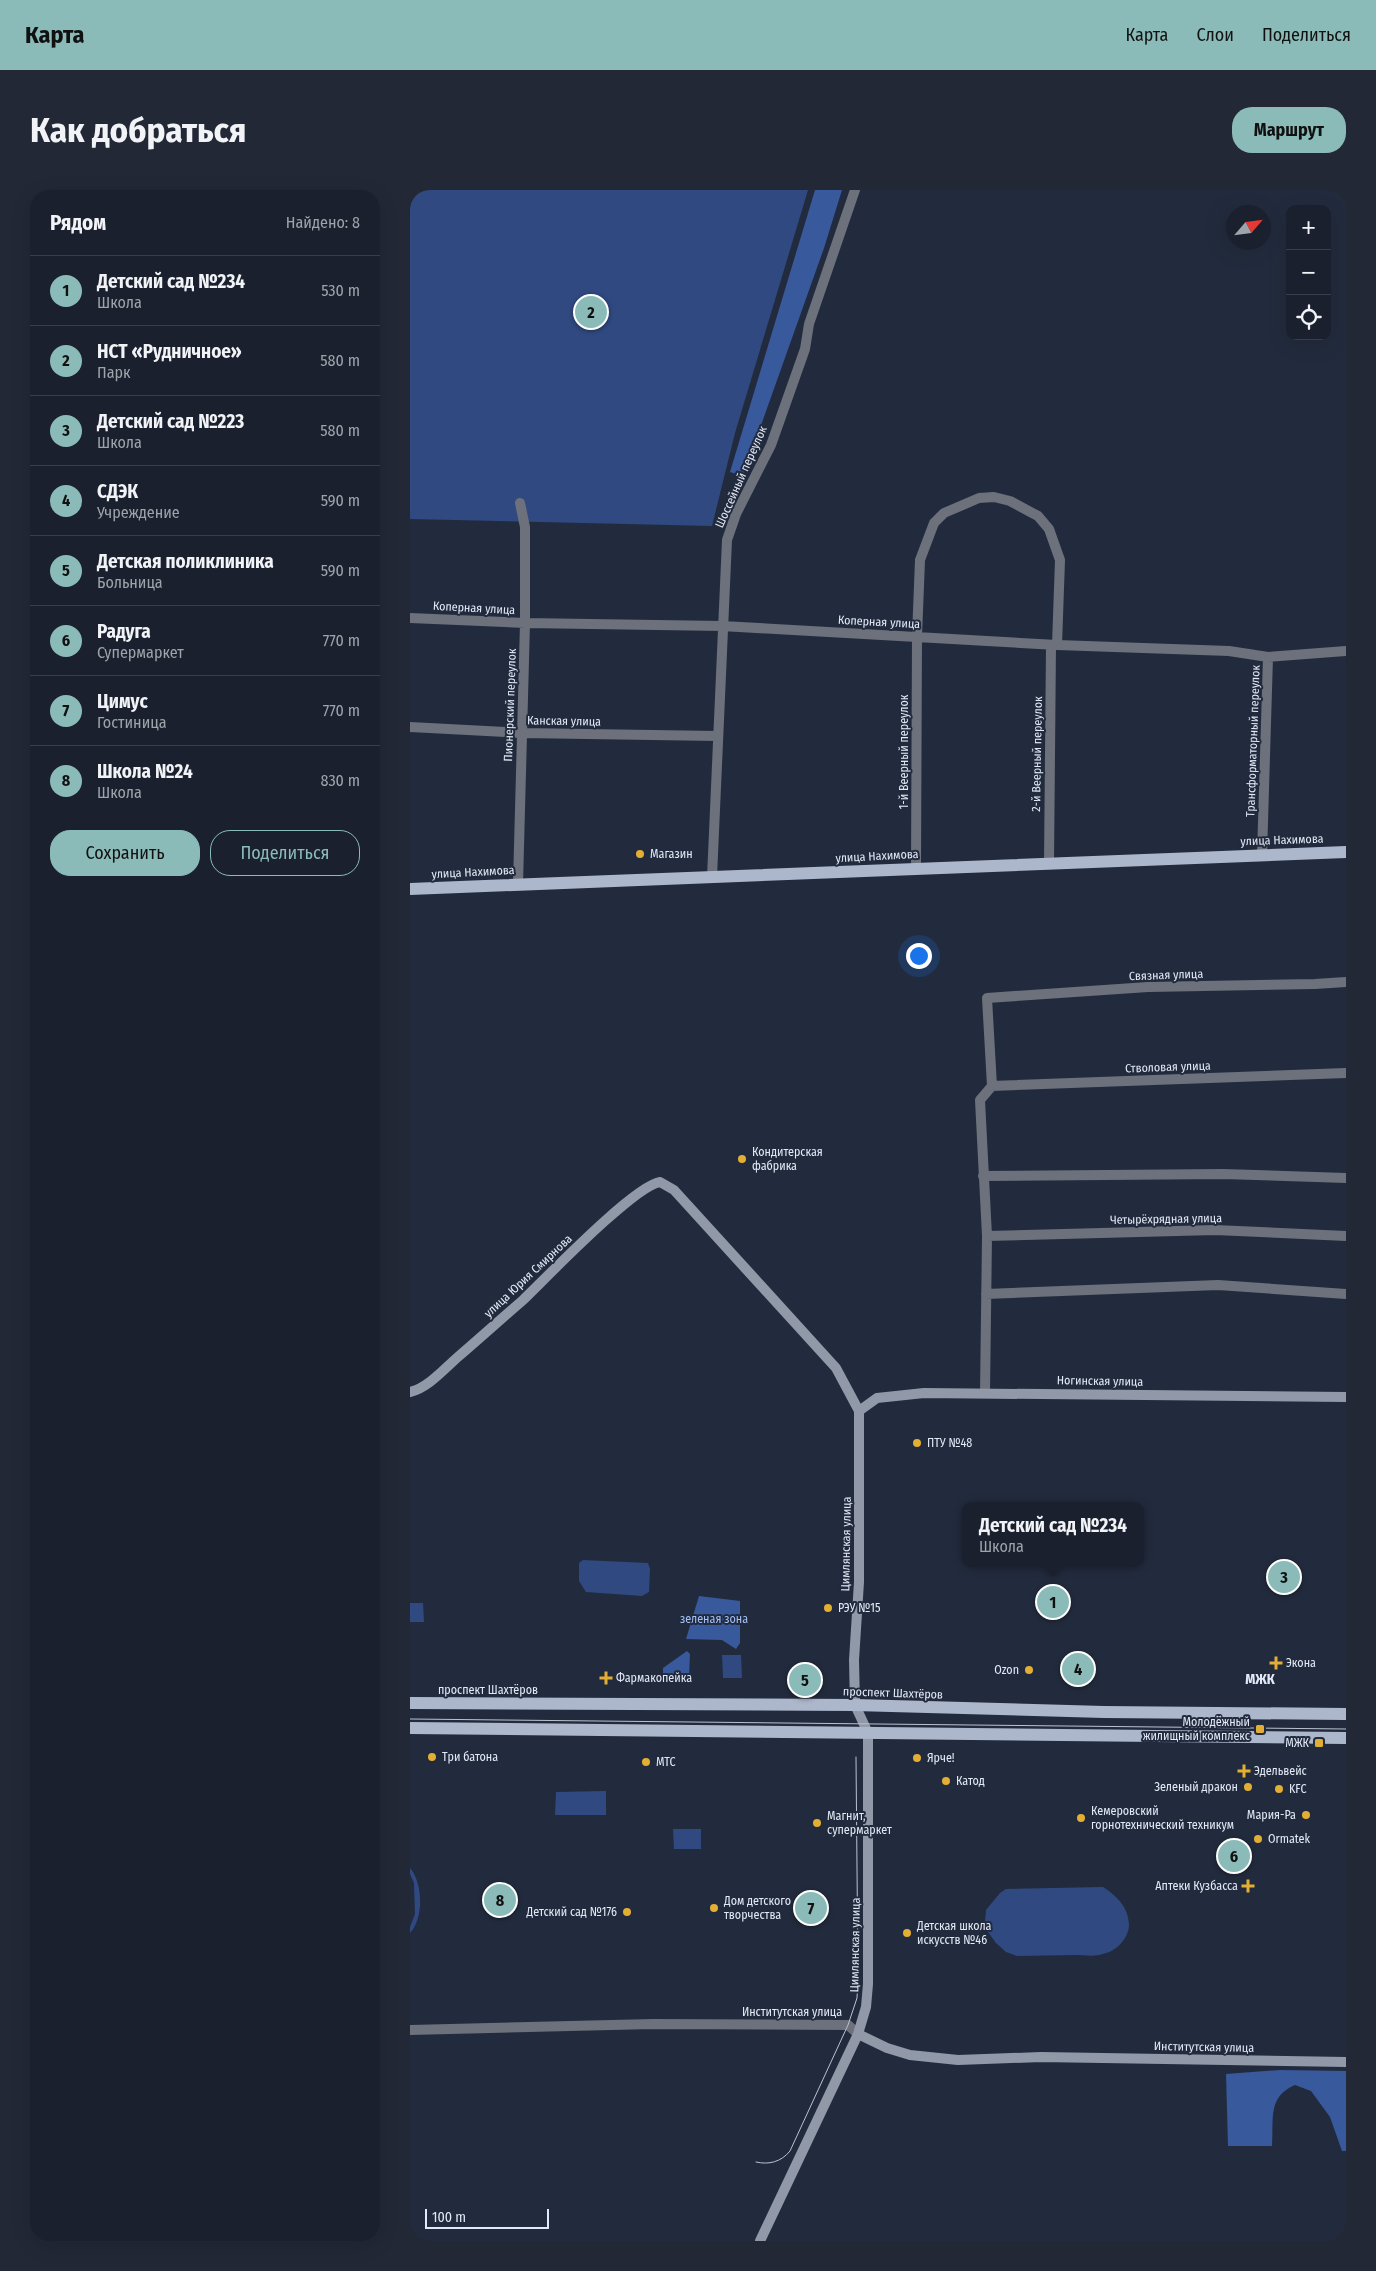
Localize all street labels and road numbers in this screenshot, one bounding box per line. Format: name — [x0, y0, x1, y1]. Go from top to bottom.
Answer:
street label: Шоссейный переулок — [712, 424, 770, 530]
street label: Коперная улица — [433, 599, 516, 617]
street label: Коперная улица — [838, 613, 921, 631]
street label: Пионерский переулок — [501, 648, 519, 762]
street label: Трансформаторный переулок — [1243, 664, 1263, 817]
street label: 1-й Веерный переулок — [897, 694, 911, 809]
street label: 2-й Веерный переулок — [1029, 696, 1045, 812]
street label: Канская улица — [527, 713, 601, 729]
street label: улица Нахимова — [1240, 832, 1324, 848]
street label: улица Нахимова — [835, 847, 919, 865]
street label: улица Нахимова — [431, 863, 515, 881]
street label: Связная улица — [1129, 967, 1203, 983]
street label: Стволовая улица — [1125, 1059, 1211, 1075]
street label: Четырёхрядная улица — [1110, 1211, 1222, 1227]
street label: улица Юрия Смирнова — [481, 1232, 575, 1320]
street label: Ногинская улица — [1057, 1373, 1143, 1389]
street label: Цимлянская улица — [838, 1496, 854, 1592]
street label: проспект Шахтёров — [438, 1683, 538, 1697]
street label: проспект Шахтёров — [843, 1684, 943, 1702]
street label: Цимлянская улица — [847, 1897, 863, 1993]
street label: Институтская улица — [742, 2005, 842, 2019]
street label: Институтская улица — [1154, 2039, 1254, 2055]

